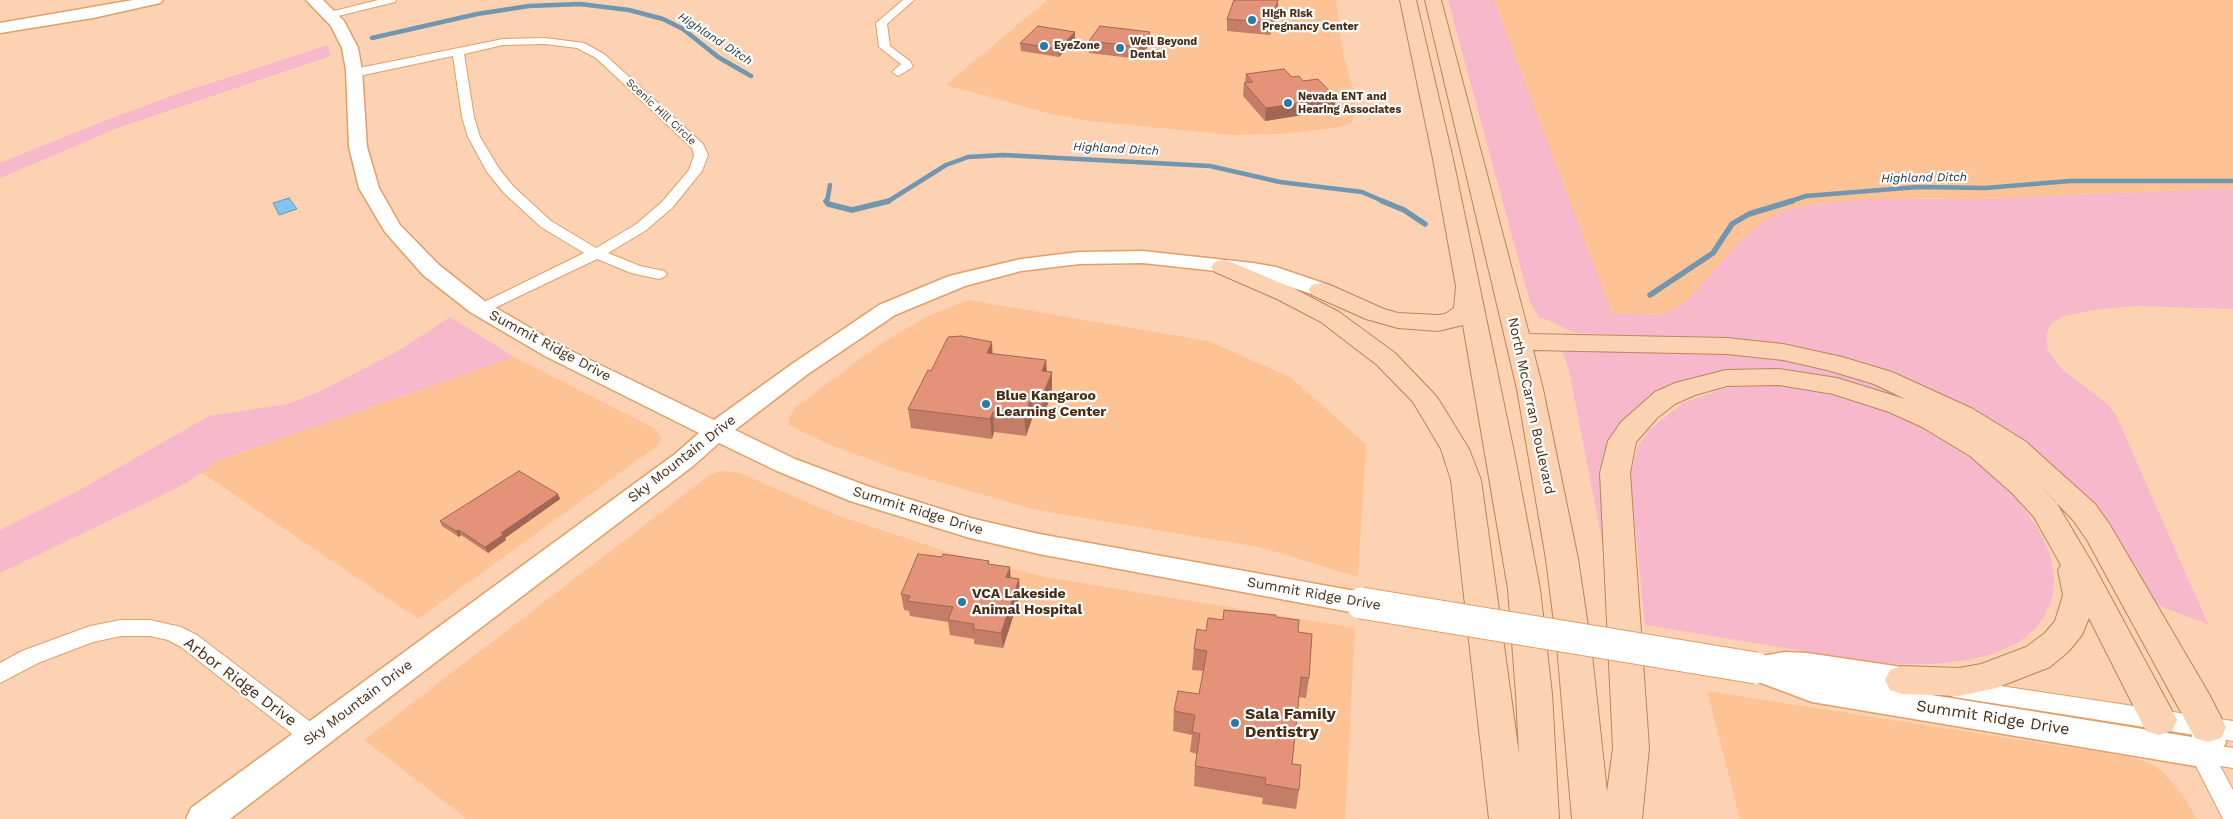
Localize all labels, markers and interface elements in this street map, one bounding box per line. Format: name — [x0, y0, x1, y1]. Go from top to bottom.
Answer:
place label: High Risk Pregnancy Center — [1262, 7, 1359, 33]
water label: Highland Ditch — [675, 10, 755, 68]
marker: High Risk Pregnancy Center — [1246, 14, 1258, 26]
place label: Well Beyond Dental — [1130, 35, 1197, 61]
place label: EyeZone — [1054, 39, 1100, 53]
marker: EyeZone — [1038, 40, 1050, 52]
marker: Well Beyond Dental — [1114, 42, 1126, 54]
street label: Scenic Hill Circle — [623, 76, 699, 148]
place label: Nevada ENT and Hearing Associates — [1298, 90, 1401, 116]
marker: Nevada ENT and Hearing Associates — [1282, 97, 1294, 109]
water label: Highland Ditch — [1073, 140, 1159, 158]
water label: Highland Ditch — [1881, 170, 1967, 186]
street label: Summit Ridge Drive — [486, 307, 614, 385]
street label: North McCarran Boulevard — [1504, 316, 1558, 496]
place label: Blue Kangaroo Learning Center — [996, 388, 1106, 421]
marker: Blue Kangaroo Learning Center — [980, 398, 992, 410]
street label: Sky Mountain Drive — [625, 412, 739, 506]
street label: Summit Ridge Drive — [851, 483, 985, 539]
street label: Summit Ridge Drive — [1246, 574, 1382, 614]
place label: VCA Lakeside Animal Hospital — [972, 586, 1082, 618]
marker: VCA Lakeside Animal Hospital — [956, 596, 968, 608]
street label: Arbor Ridge Drive — [180, 633, 300, 731]
street label: Sky Mountain Drive — [300, 657, 416, 749]
street label: Summit Ridge Drive — [1915, 696, 2071, 740]
place label: Sala Family Dentistry — [1245, 704, 1336, 742]
marker: Sala Family Dentistry — [1229, 717, 1241, 729]

